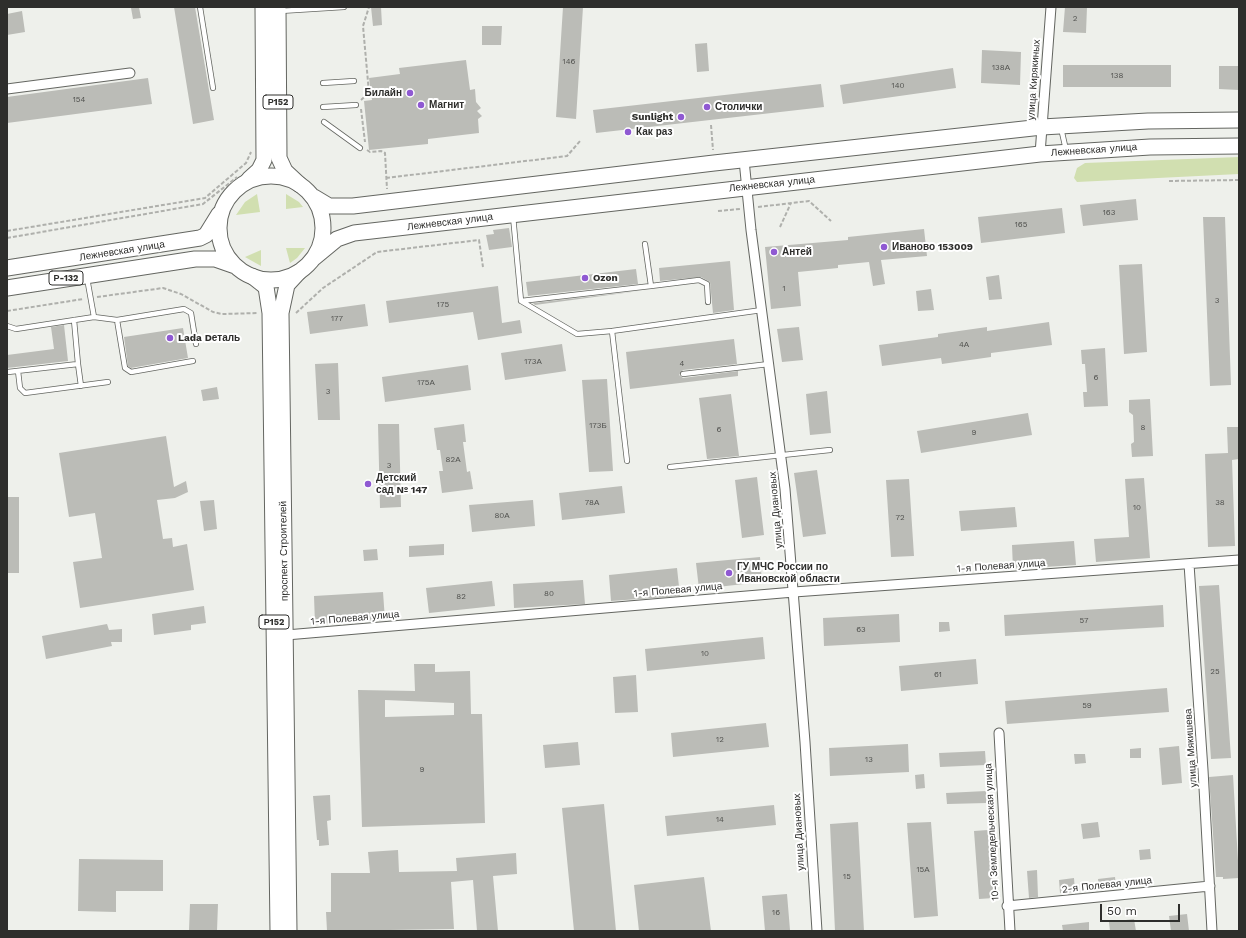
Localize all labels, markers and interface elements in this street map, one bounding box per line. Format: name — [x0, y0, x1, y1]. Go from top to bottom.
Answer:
house number: 2 — [1073, 14, 1077, 24]
street label: улица Кирякиных — [1025, 39, 1043, 121]
house number: 146 — [563, 57, 575, 67]
house number: 138А — [992, 63, 1010, 73]
house number: 138 — [1111, 71, 1123, 81]
house number: 140 — [892, 81, 904, 91]
place label: Билайн — [365, 87, 402, 99]
marker: Билайн — [405, 88, 415, 98]
house number: 154 — [73, 95, 85, 105]
road number: Р152 — [263, 95, 293, 109]
place label: Магнит — [429, 99, 464, 111]
marker: Магнит — [416, 100, 426, 110]
place label: Столички — [715, 101, 762, 113]
marker: Столички — [702, 102, 712, 112]
place label: Sunlight — [632, 111, 673, 123]
marker: Sunlight — [676, 112, 686, 122]
place label: Как раз — [636, 126, 672, 138]
marker: Как раз — [623, 127, 633, 137]
street label: Лежневская улица — [1050, 141, 1138, 159]
street label: Лежневская улица — [728, 174, 816, 194]
house number: 163 — [1103, 208, 1115, 218]
street label: Лежневская улица — [406, 211, 494, 233]
house number: 165 — [1015, 220, 1027, 230]
street label: Лежневская улица — [78, 238, 166, 264]
place label: Иваново 153009 — [892, 241, 973, 253]
marker: Иваново 153009 — [879, 242, 889, 252]
place label: Антей — [782, 246, 812, 258]
marker: Антей — [769, 247, 779, 257]
road number: Р-132 — [49, 271, 83, 285]
place label: Ozon — [593, 272, 618, 284]
marker: Ozon — [580, 273, 590, 283]
house number: 1 — [782, 284, 786, 294]
house number: 3 — [1215, 296, 1219, 306]
house number: 175 — [437, 300, 449, 310]
house number: 177 — [331, 314, 343, 324]
place label: Lada Dеталь — [178, 332, 240, 344]
marker: Lada Dеталь — [165, 333, 175, 343]
house number: 4А — [959, 340, 969, 350]
house number: 173А — [524, 357, 542, 367]
house number: 4 — [680, 359, 684, 369]
house number: 6 — [1094, 373, 1098, 383]
house number: 175А — [417, 378, 435, 388]
house number: 3 — [326, 387, 330, 397]
house number: 173Б — [589, 421, 607, 431]
house number: 8 — [1141, 423, 1145, 433]
house number: 6 — [717, 425, 721, 435]
house number: 9 — [972, 428, 976, 438]
house number: 82А — [446, 455, 460, 465]
house number: 3 — [387, 461, 391, 471]
street label: улица Диановых — [767, 471, 785, 549]
place label: Детский сад № 147 — [376, 472, 427, 496]
marker: Детский сад № 147 — [363, 479, 373, 489]
house number: 78А — [585, 498, 599, 508]
house number: 38 — [1215, 498, 1225, 508]
street label: проспект Строителей — [277, 501, 291, 601]
house number: 10 — [1133, 503, 1141, 513]
house number: 80А — [494, 511, 510, 521]
house number: 72 — [895, 513, 905, 523]
street label: 1-я Полевая улица — [956, 557, 1046, 575]
place label: ГУ МЧС России по Ивановской области — [737, 561, 840, 584]
marker: ГУ МЧС России по Ивановской области — [724, 568, 734, 578]
street label: 1-я Полевая улица — [633, 580, 723, 600]
house number: 80 — [544, 589, 554, 599]
house number: 82 — [456, 592, 466, 602]
street label: 1-я Полевая улица — [310, 608, 400, 628]
road number: Р152 — [259, 615, 289, 629]
house number: 57 — [1079, 616, 1089, 626]
house number: 63 — [856, 625, 866, 635]
house number: 10 — [701, 649, 709, 659]
house number: 25 — [1210, 667, 1220, 677]
house number: 61 — [934, 670, 942, 680]
house number: 59 — [1082, 701, 1092, 711]
street label: улица Мякишева — [1182, 708, 1200, 788]
house number: 12 — [716, 735, 724, 745]
house number: 13 — [865, 755, 873, 765]
street label: 10-я Земледельческая улица — [982, 763, 1002, 901]
house number: 9 — [420, 765, 424, 775]
street label: улица Диановых — [791, 793, 807, 871]
house number: 14 — [716, 815, 724, 825]
house number: 15А — [916, 865, 930, 875]
house number: 15 — [843, 872, 851, 882]
street label: 2-я Полевая улица — [1061, 874, 1153, 896]
scale bar — [1102, 896, 1182, 922]
text: 50 m — [1107, 904, 1137, 918]
house number: 16 — [772, 908, 780, 918]

